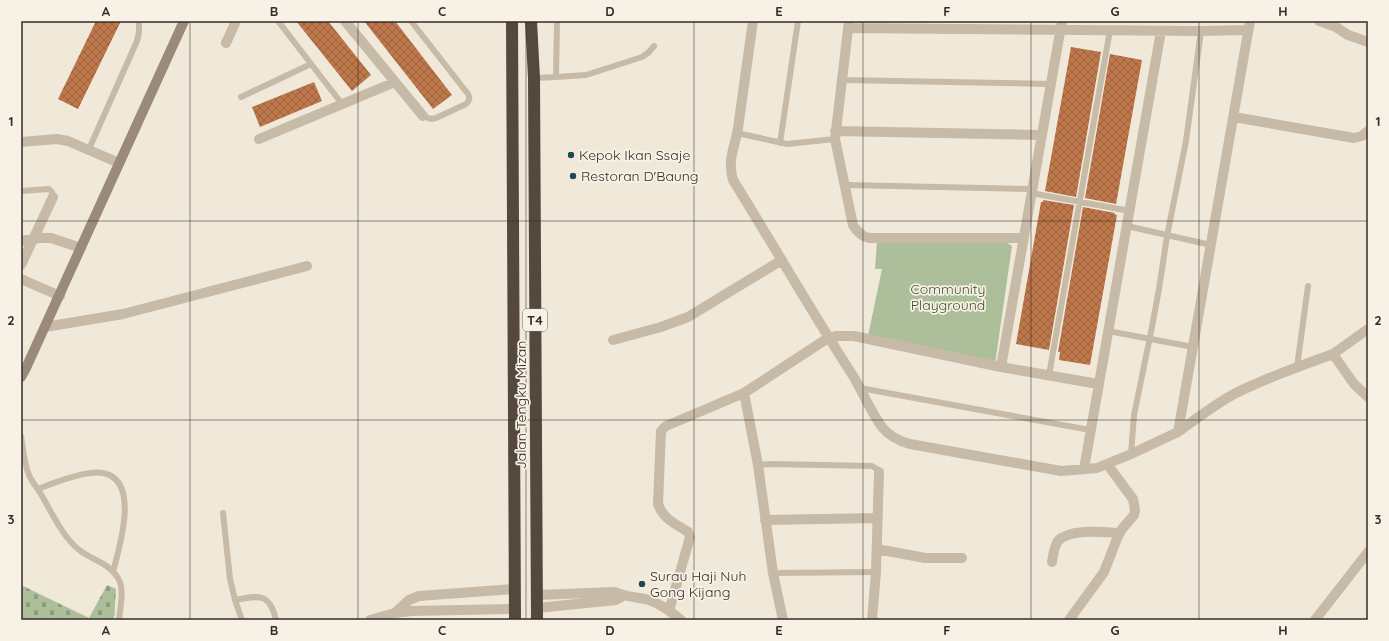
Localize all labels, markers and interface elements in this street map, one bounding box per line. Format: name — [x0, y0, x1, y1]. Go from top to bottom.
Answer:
text: A — [102, 3, 111, 19]
text: B — [270, 3, 278, 19]
text: C — [438, 3, 446, 19]
text: D — [605, 3, 615, 19]
text: E — [775, 3, 783, 19]
text: F — [943, 3, 951, 19]
text: G — [1110, 3, 1120, 19]
text: H — [1278, 3, 1288, 19]
text: 1 — [8, 113, 14, 129]
text: 1 — [1375, 113, 1381, 129]
place label: Kepok Ikan Ssaje — [579, 146, 690, 164]
marker: Kepok Ikan Ssaje — [566, 150, 576, 160]
place label: Restoran D'Baung — [581, 167, 699, 185]
marker: Restoran D'Baung — [568, 171, 578, 181]
park label: Community Playground — [911, 280, 985, 314]
road number: T4 — [523, 309, 547, 331]
text: 2 — [7, 312, 15, 328]
text: 2 — [1374, 312, 1382, 328]
street label: Jalan Tengku Mizan — [512, 341, 530, 469]
text: 3 — [8, 511, 15, 527]
text: 3 — [1375, 511, 1382, 527]
place label: Surau Haji Nuh Gong Kijang — [650, 567, 746, 601]
marker: Surau Haji Nuh Gong Kijang — [637, 579, 647, 589]
text: A — [102, 622, 111, 638]
text: B — [270, 622, 278, 638]
text: C — [438, 622, 446, 638]
text: D — [605, 622, 615, 638]
text: E — [775, 622, 783, 638]
text: F — [943, 622, 951, 638]
text: G — [1110, 622, 1120, 638]
text: H — [1278, 622, 1288, 638]

